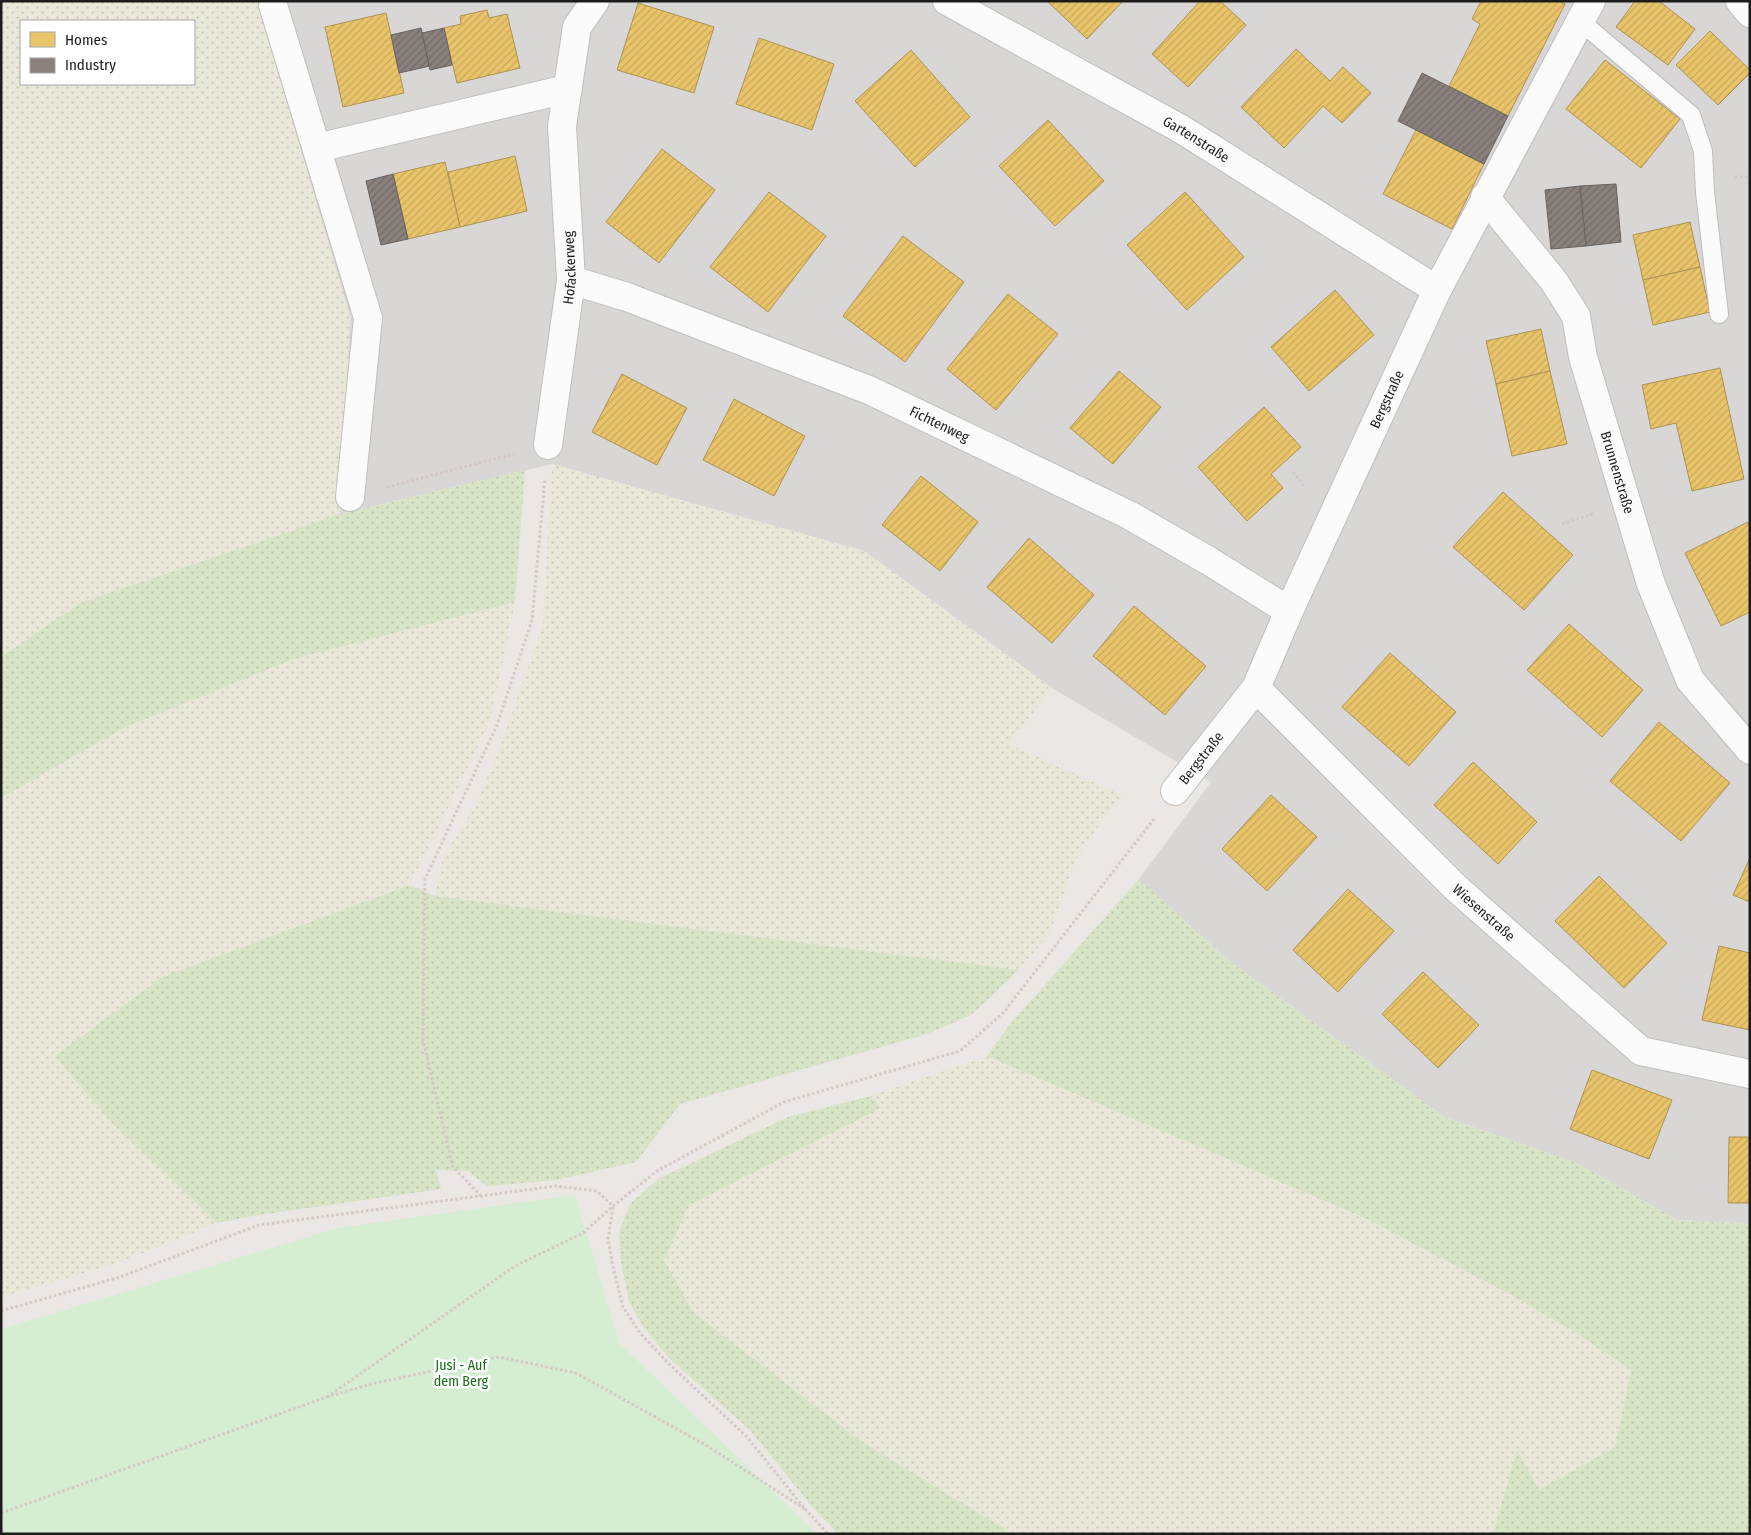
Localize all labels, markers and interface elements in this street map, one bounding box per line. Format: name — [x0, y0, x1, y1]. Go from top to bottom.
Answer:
legend — [20, 20, 195, 85]
text: Homes — [65, 31, 107, 49]
text: Industry — [65, 56, 116, 74]
street label: Gartenstraße — [1160, 112, 1233, 166]
street label: Hofackerweg — [559, 230, 580, 305]
street label: Bergstraße — [1366, 367, 1407, 431]
street label: Fichtenweg — [907, 402, 972, 446]
street label: Brunnenstraße — [1597, 429, 1638, 516]
street label: Bergstraße — [1175, 728, 1227, 788]
street label: Wiesenstraße — [1449, 880, 1519, 945]
park label: Jusi - Auf dem Berg — [434, 1357, 489, 1390]

